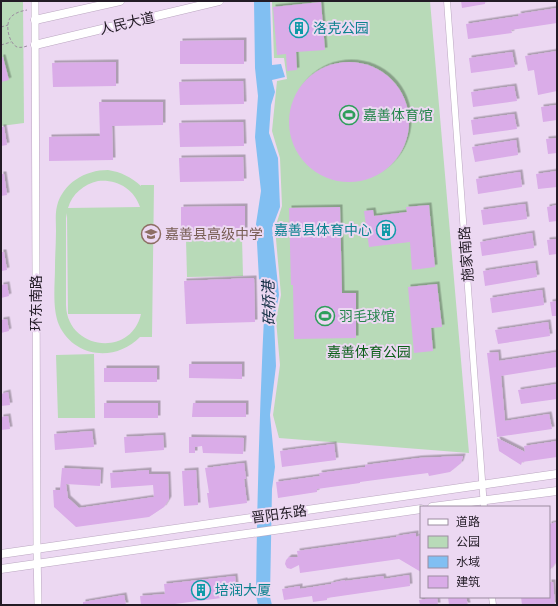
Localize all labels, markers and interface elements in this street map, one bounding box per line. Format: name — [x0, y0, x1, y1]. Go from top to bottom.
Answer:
street label: 人民大道 — [98, 10, 156, 37]
building icon: 洛克公园 — [288, 17, 310, 39]
place label: 洛克公园 — [313, 21, 369, 36]
sports icon: 嘉善体育馆 — [338, 104, 360, 126]
place label: 嘉善体育馆 — [363, 108, 433, 123]
building icon: 嘉善县体育中心 — [375, 219, 397, 241]
school or university icon: 嘉善县高级中学 — [140, 223, 162, 245]
place label: 嘉善县体育中心 — [274, 223, 372, 238]
street label: 施家南路 — [456, 226, 476, 282]
place label: 嘉善县高级中学 — [165, 227, 263, 242]
street label: 环东南路 — [29, 275, 44, 331]
water label: 砖桥港 — [261, 278, 277, 326]
sports icon: 羽毛球馆 — [314, 305, 336, 327]
place label: 羽毛球馆 — [339, 309, 395, 324]
park label: 嘉善体育公园 — [327, 345, 411, 360]
street label: 晋阳东路 — [250, 503, 308, 526]
legend — [420, 506, 550, 598]
text: 道路 — [456, 515, 480, 528]
text: 公园 — [456, 536, 480, 548]
text: 水域 — [456, 556, 480, 568]
text: 建筑 — [456, 575, 480, 588]
building icon: 培润大厦 — [190, 579, 212, 601]
place label: 培润大厦 — [215, 582, 271, 598]

